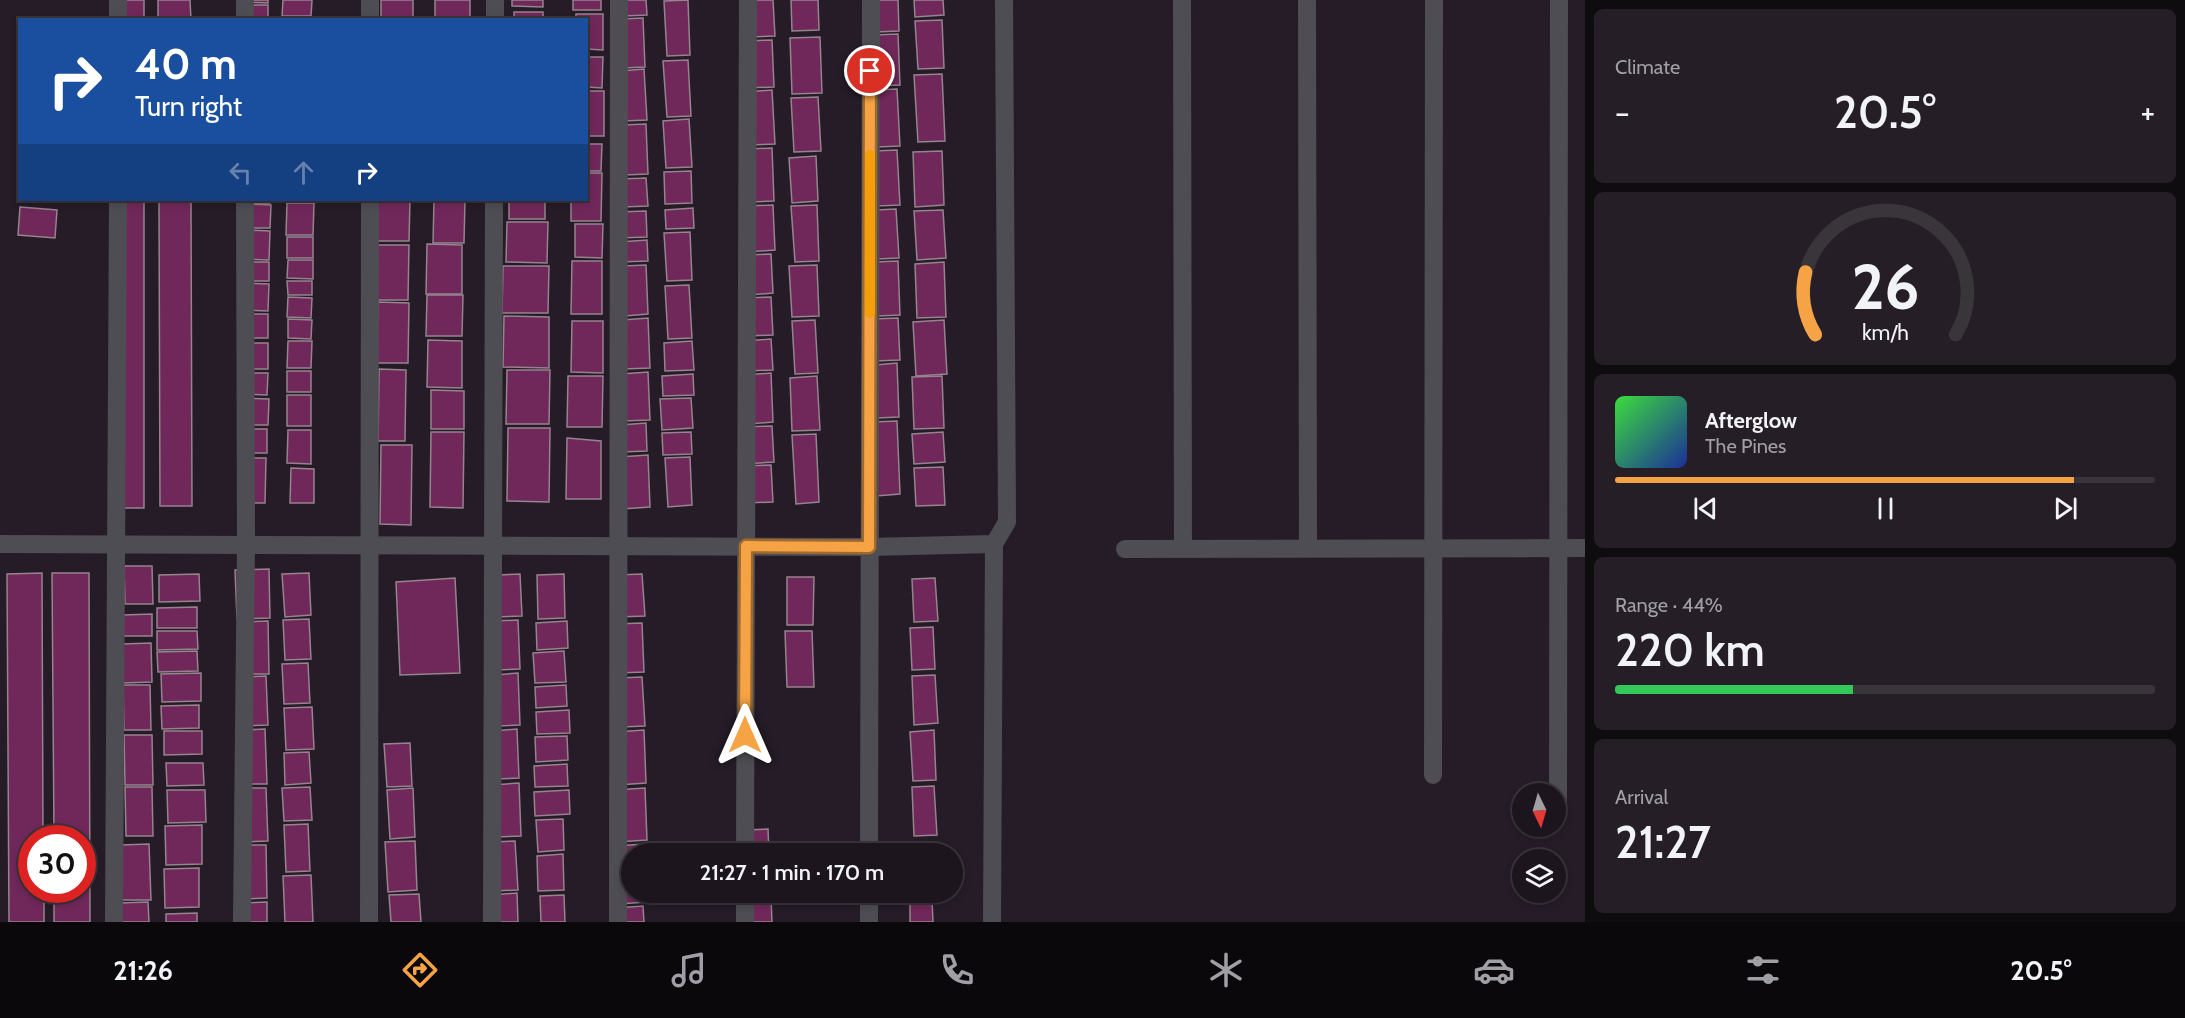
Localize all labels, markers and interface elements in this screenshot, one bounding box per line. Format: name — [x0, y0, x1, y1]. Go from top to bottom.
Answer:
text: 40 m — [135, 38, 237, 90]
icon: right — [36, 42, 114, 120]
pin — [844, 45, 895, 96]
icon: arrive — [853, 54, 886, 87]
text: Climate — [1615, 55, 1680, 79]
text: 20.5° — [1834, 85, 1936, 139]
text: Turn right — [135, 90, 242, 123]
text: − — [1615, 92, 1630, 132]
text: + — [2140, 92, 2155, 132]
icon: left — [224, 156, 257, 189]
icon: ahead — [287, 156, 320, 189]
icon: right — [350, 156, 383, 189]
text: 26 — [1851, 250, 1919, 326]
text: km/h — [1862, 320, 1908, 346]
text: Afterglow — [1705, 407, 1797, 434]
text: The Pines — [1705, 434, 1786, 458]
icon: previous — [1689, 492, 1722, 525]
icon: pause — [1869, 492, 1902, 525]
icon: next — [2049, 492, 2082, 525]
text: Range · 44% — [1615, 593, 1723, 617]
text: 220 km — [1615, 623, 1765, 677]
position arrow — [713, 703, 777, 767]
north arrow — [1512, 783, 1566, 837]
map controls — [1512, 783, 1566, 903]
text: Arrival — [1615, 785, 1668, 809]
text: 21:27 — [1615, 815, 1711, 869]
speed limit sign: 30 — [18, 825, 96, 903]
button: layers — [1512, 849, 1566, 903]
text: 21:27 · 1 min · 170 m — [700, 859, 884, 886]
icon: directions — [399, 949, 441, 991]
icon: music — [668, 949, 710, 991]
icon: phone — [936, 949, 978, 991]
icon: climate — [1205, 949, 1247, 991]
icon: car — [1473, 949, 1515, 991]
icon: filters — [1742, 949, 1784, 991]
text: 21:26 — [113, 954, 173, 987]
text: 20.5° — [2010, 954, 2072, 987]

